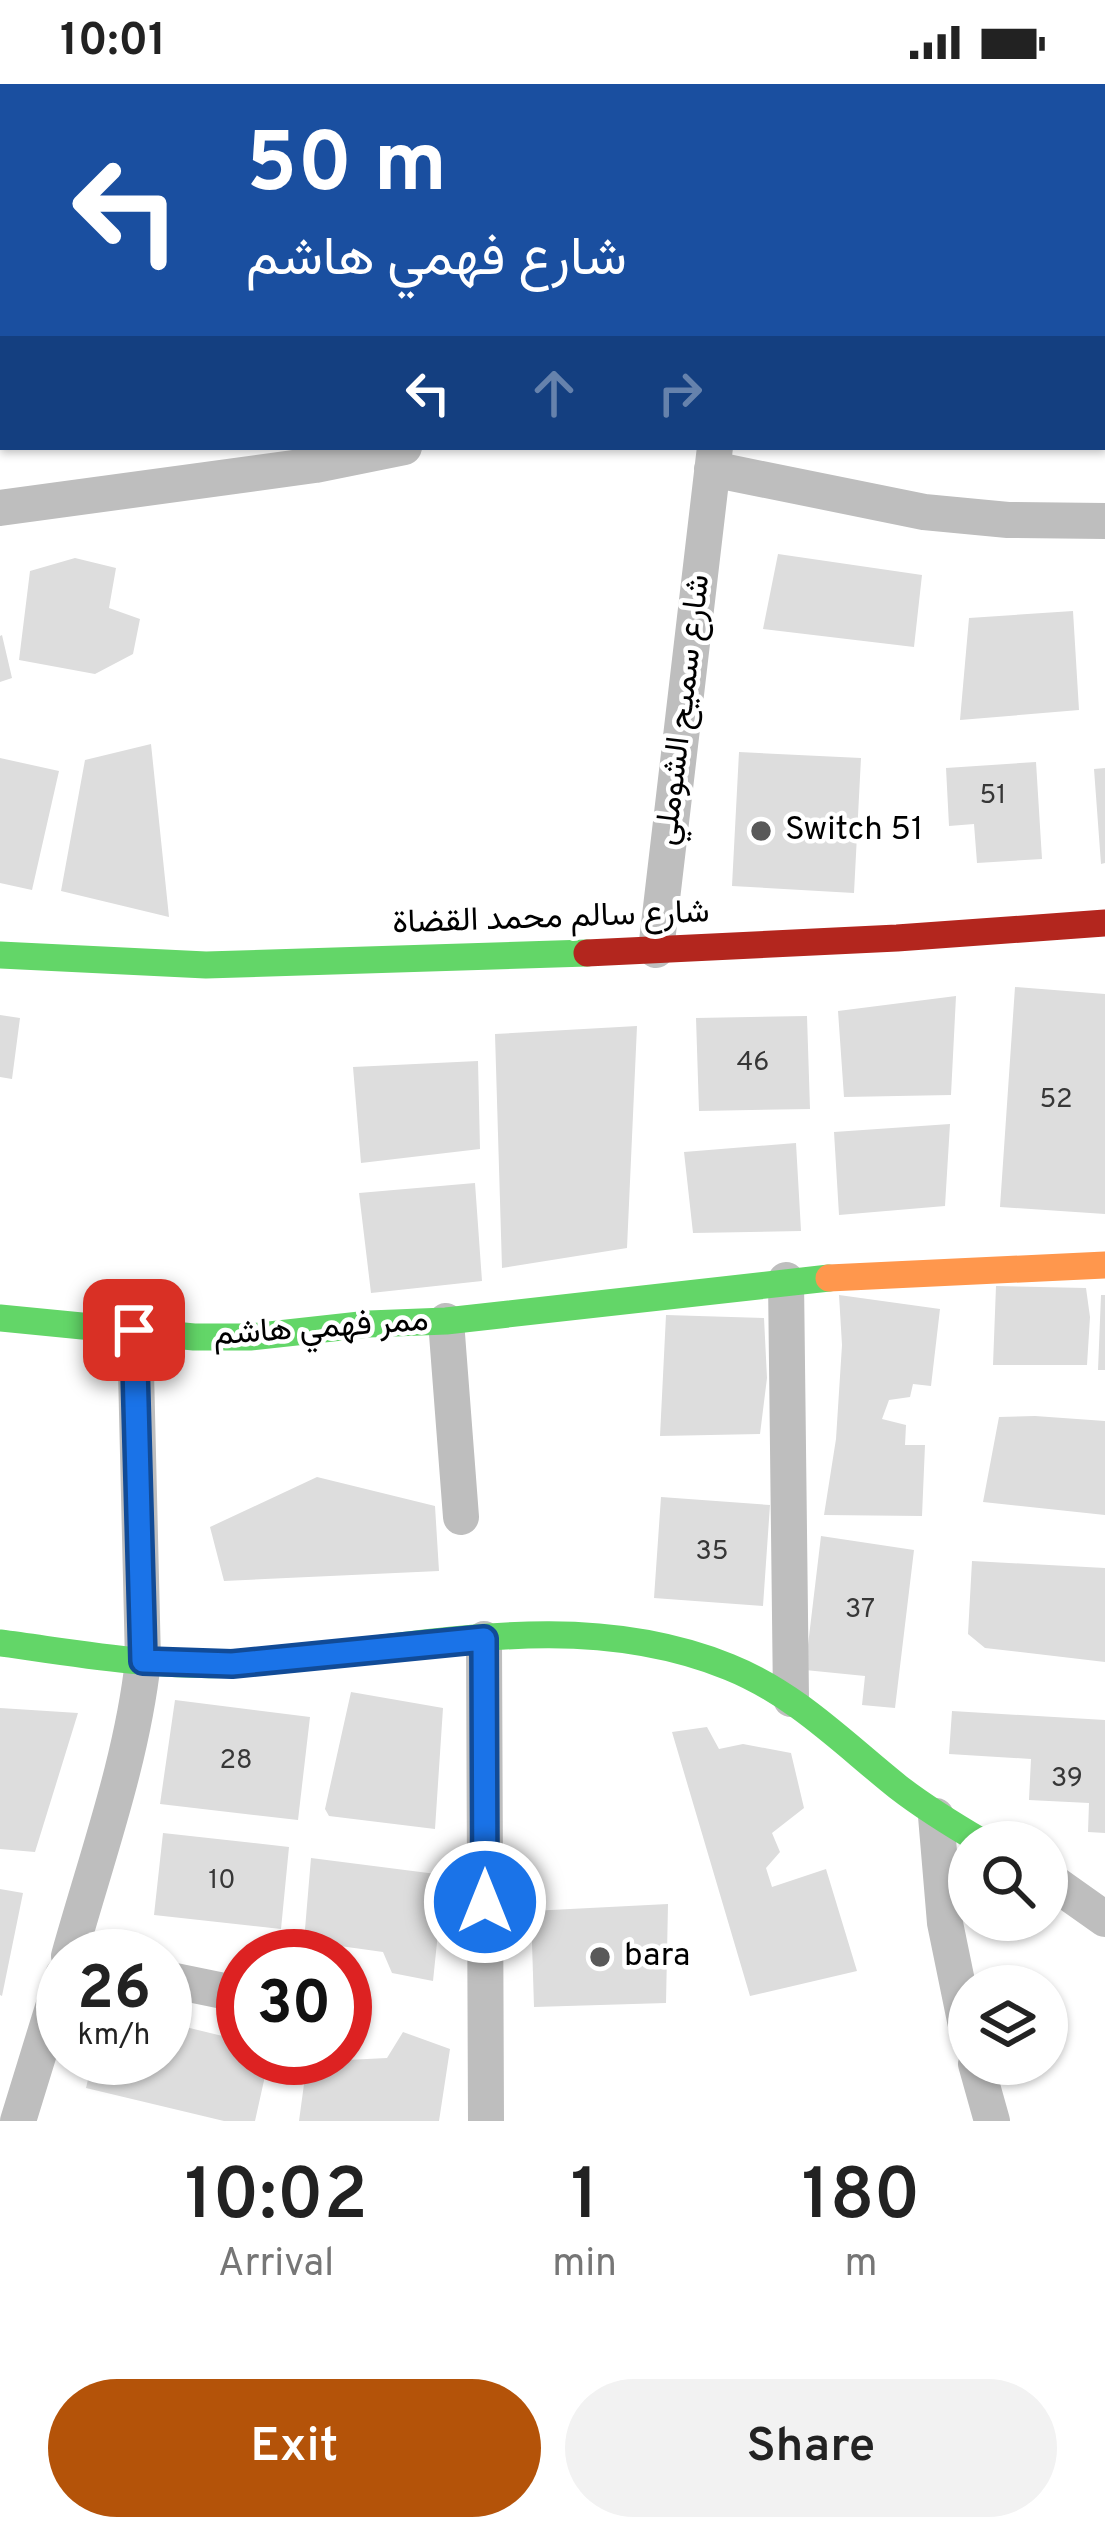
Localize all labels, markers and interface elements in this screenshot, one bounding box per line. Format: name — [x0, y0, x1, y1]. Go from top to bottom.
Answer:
text: 10:01 — [60, 14, 166, 71]
text: 50 m — [246, 115, 447, 221]
icon: left — [48, 132, 204, 288]
text: شارع فهمي هاشم — [246, 226, 627, 295]
icon: left — [395, 360, 461, 426]
icon: ahead — [521, 360, 587, 426]
icon: right — [647, 360, 713, 426]
street label: شارع سميح الشوملي — [647, 572, 723, 848]
house number: 51 — [980, 779, 1006, 813]
place label: Switch 51 — [785, 810, 923, 852]
marker: Switch 51 — [748, 818, 774, 844]
street label: شارع سالم محمد القضاة — [392, 892, 710, 946]
house number: 46 — [737, 1046, 769, 1080]
house number: 52 — [1039, 1083, 1073, 1117]
pin — [83, 1279, 185, 1381]
icon: arrive — [101, 1297, 167, 1363]
street label: ممر فهمي هاشم — [212, 1301, 430, 1359]
house number: 35 — [695, 1535, 729, 1569]
house number: 37 — [845, 1593, 875, 1627]
house number: 28 — [219, 1744, 253, 1778]
house number: 39 — [1051, 1762, 1083, 1796]
map controls — [948, 1821, 1068, 2085]
button: search — [948, 1821, 1068, 1941]
position arrow — [422, 1839, 548, 1965]
house number: 10 — [208, 1864, 236, 1898]
speed limit sign: 30 — [216, 1929, 372, 2085]
place label: bara — [624, 1936, 690, 1978]
marker: bara — [587, 1944, 613, 1970]
text: 26 — [77, 1954, 151, 2030]
button: layers — [948, 1965, 1068, 2085]
text: km/h — [78, 2018, 150, 2055]
text: 10:02 — [184, 2153, 368, 2245]
text: 1 — [571, 2153, 599, 2245]
text: 180 — [801, 2153, 921, 2245]
text: Arrival — [218, 2241, 334, 2290]
text: min — [552, 2241, 617, 2290]
text: m — [844, 2241, 878, 2290]
button: Exit — [48, 2379, 541, 2517]
button: Share — [565, 2379, 1057, 2517]

